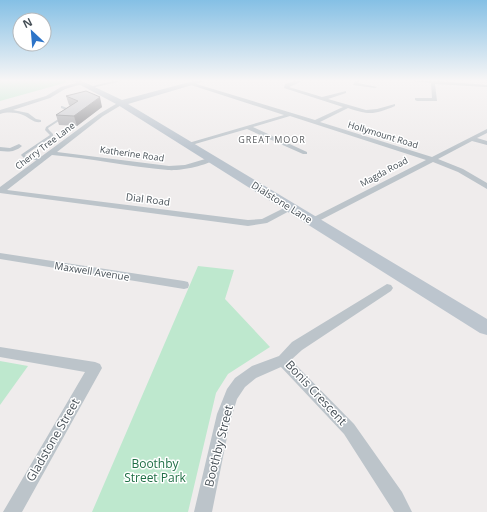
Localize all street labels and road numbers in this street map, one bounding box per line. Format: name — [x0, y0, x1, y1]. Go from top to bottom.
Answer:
street label: Hollymount Road — [346, 118, 420, 151]
street label: Cherry Tree Lane — [12, 119, 77, 172]
street label: Katherine Road — [99, 143, 165, 164]
street label: Magda Road — [358, 154, 410, 190]
street label: Dialstone Lane — [249, 178, 315, 226]
street label: Dial Road — [125, 189, 171, 209]
street label: Maxwell Avenue — [54, 258, 131, 284]
street label: Bonis Crescent — [282, 356, 351, 429]
street label: Gladstone Street — [22, 395, 83, 485]
street label: Boothby Street — [200, 403, 237, 489]

